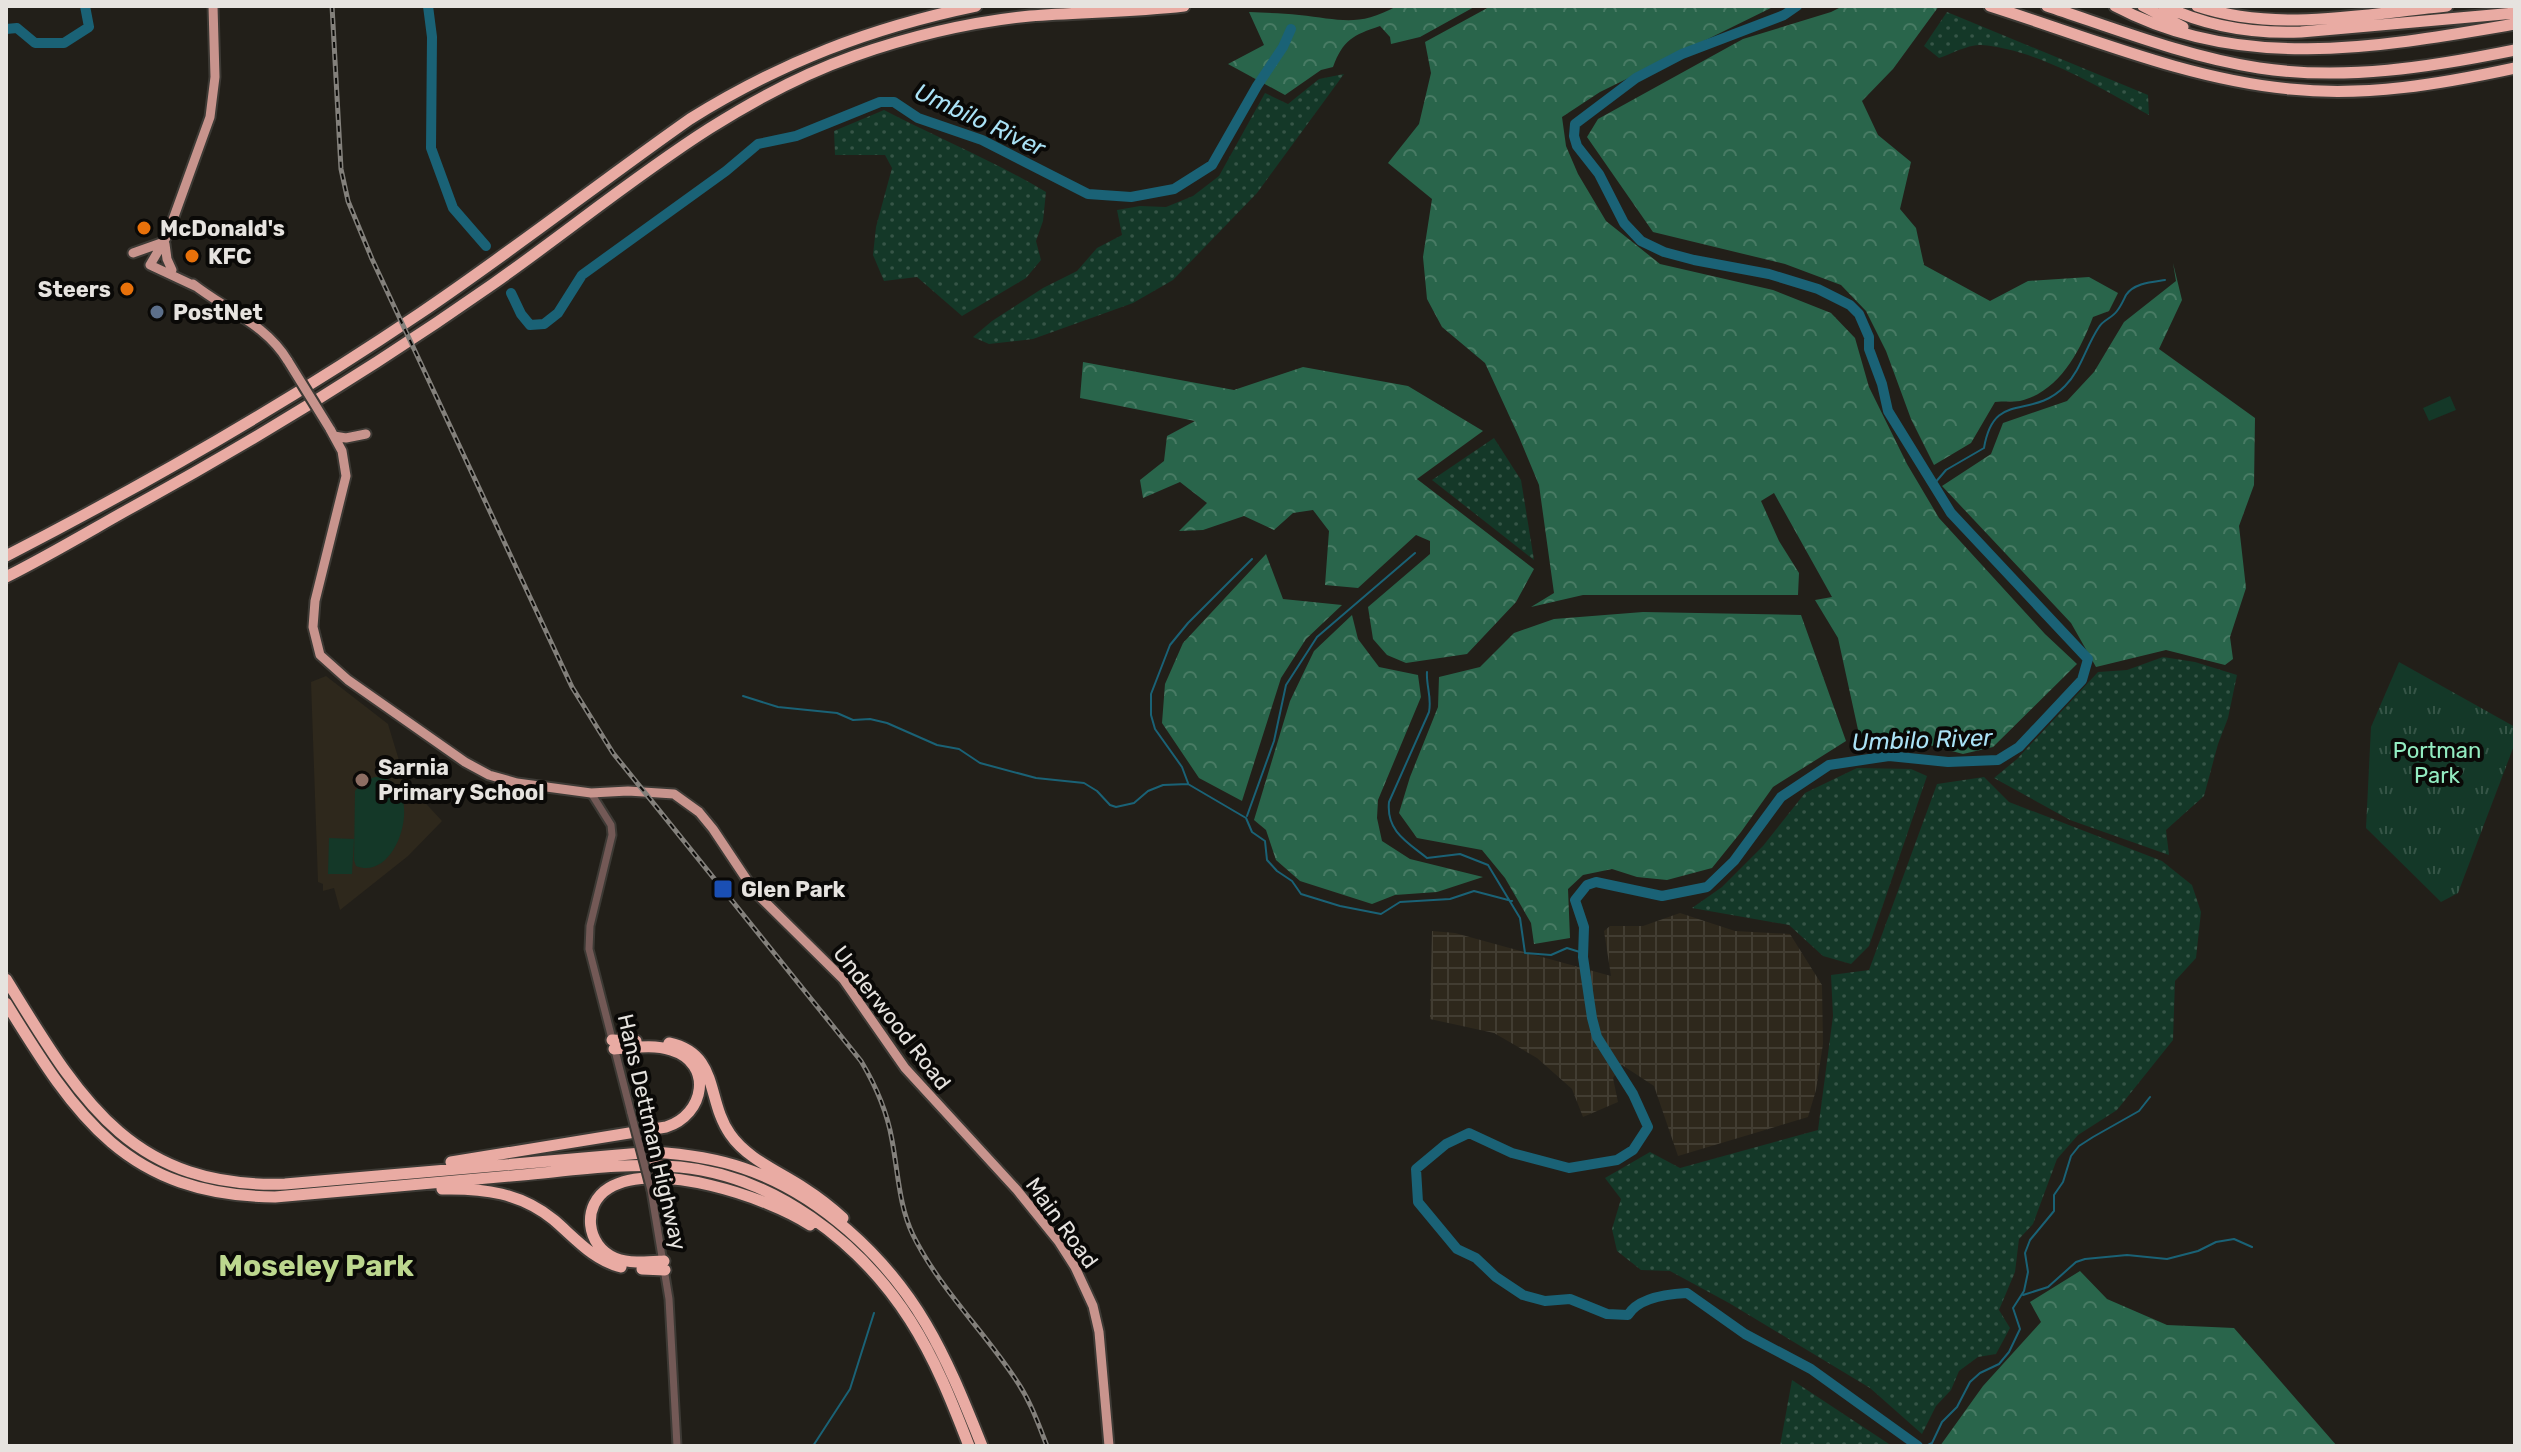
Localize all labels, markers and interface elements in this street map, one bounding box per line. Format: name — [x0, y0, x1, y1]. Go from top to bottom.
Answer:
water label: Umbilo River — [910, 78, 1050, 163]
place label: McDonald's — [160, 215, 285, 242]
marker: McDonald's — [135, 219, 153, 237]
place label: KFC — [208, 243, 252, 270]
marker: KFC — [183, 247, 201, 265]
place label: Steers — [38, 276, 111, 303]
marker: Steers — [118, 280, 136, 298]
place label: PostNet — [173, 299, 263, 326]
marker: PostNet — [148, 303, 166, 321]
water label: Umbilo River — [1851, 724, 1994, 756]
park label: Portman Park — [2393, 737, 2481, 789]
place label: Sarnia Primary School — [378, 754, 545, 806]
marker: Sarnia Primary School — [353, 771, 371, 789]
place label: Glen Park — [741, 876, 846, 903]
marker: Glen Park — [712, 878, 734, 900]
street label: Underwood Road — [827, 940, 957, 1096]
street label: Hans Dettman Highway — [612, 1011, 692, 1253]
street label: Main Road — [1020, 1172, 1104, 1274]
district label: Moseley Park — [218, 1248, 414, 1284]

